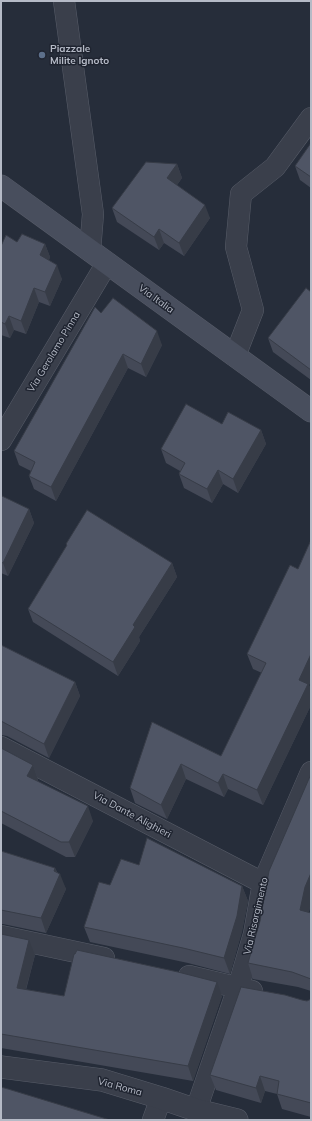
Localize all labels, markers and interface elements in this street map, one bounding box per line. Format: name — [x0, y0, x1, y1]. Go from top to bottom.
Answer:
place label: Piazzale Milite Ignoto — [50, 43, 109, 66]
marker: Piazzale Milite Ignoto — [37, 50, 47, 60]
street label: Via Italia — [136, 282, 176, 316]
street label: Via Gerolamo Pinna — [25, 309, 83, 395]
street label: Via Dante Alighieri — [91, 789, 173, 841]
street label: Via Risorgimento — [241, 876, 271, 956]
street label: Via Roma — [97, 1075, 143, 1099]

